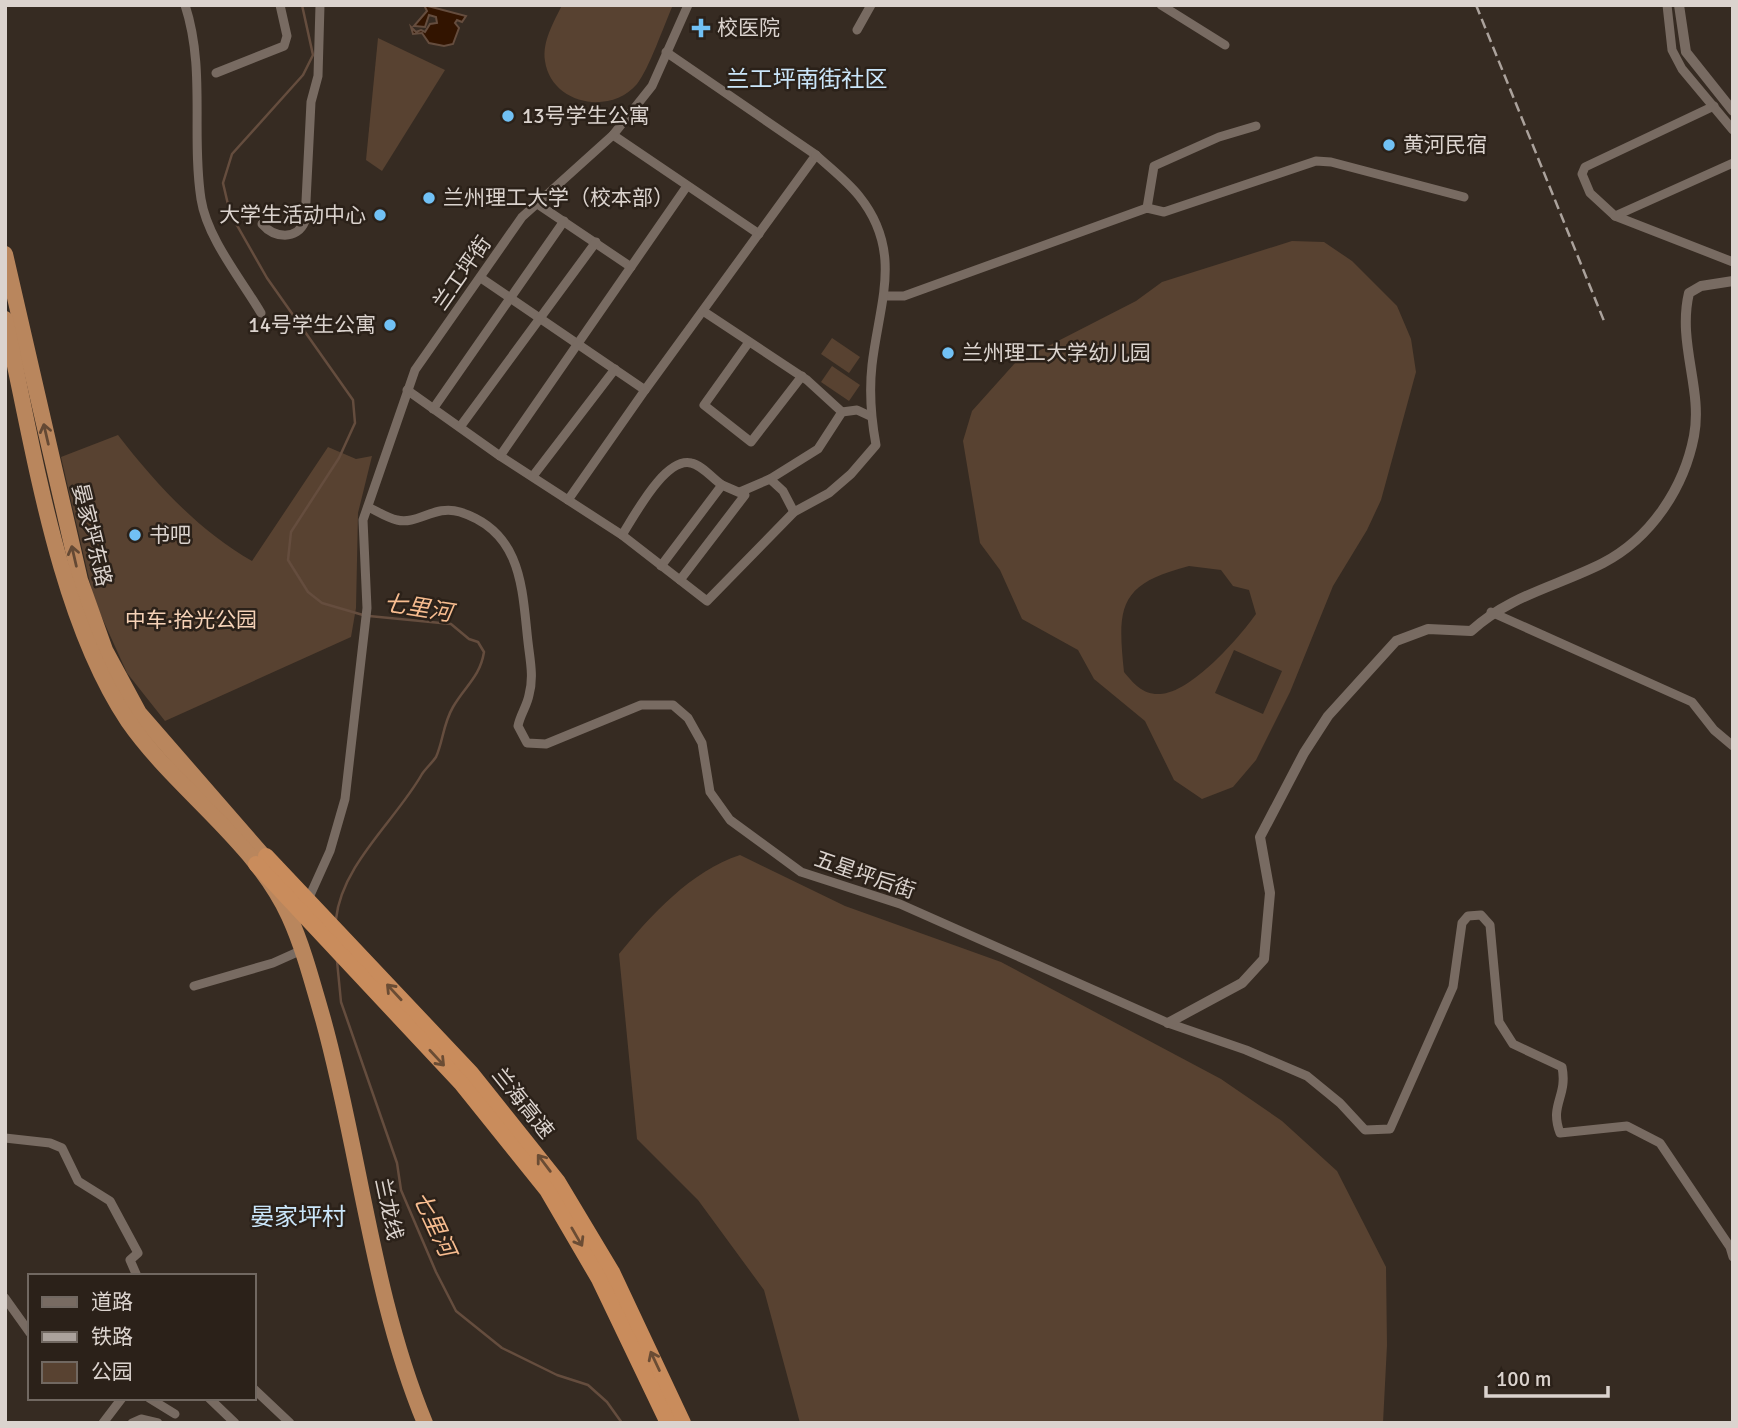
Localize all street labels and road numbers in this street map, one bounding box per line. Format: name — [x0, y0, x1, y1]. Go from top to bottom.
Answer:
street label: 兰工坪街 — [427, 231, 497, 315]
street label: 晏家坪东路 — [67, 481, 117, 589]
street label: 五星坪后街 — [811, 846, 919, 904]
street label: 兰海高速 — [486, 1062, 560, 1144]
street label: 兰龙线 — [370, 1175, 408, 1243]

